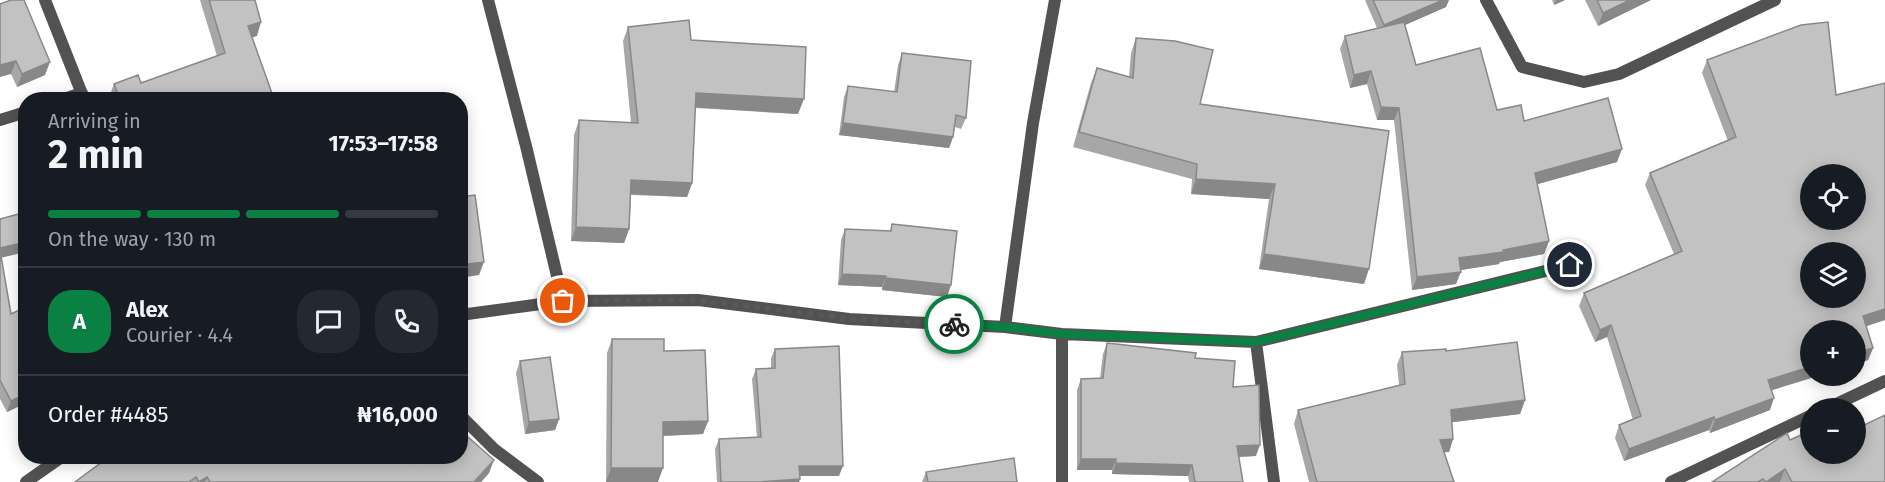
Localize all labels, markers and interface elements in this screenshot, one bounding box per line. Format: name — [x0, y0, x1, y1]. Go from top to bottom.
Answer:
text: Arriving in — [48, 109, 141, 133]
text: 17:53–17:58 — [329, 130, 438, 157]
text: 2 min — [48, 132, 144, 178]
map controls — [1800, 164, 1866, 464]
button: locate — [1800, 164, 1866, 230]
text: On the way · 130 m — [48, 227, 216, 251]
pin — [1544, 239, 1595, 290]
button: layers — [1800, 242, 1866, 308]
icon: home — [1553, 248, 1586, 281]
pin — [537, 275, 588, 326]
icon: bag — [546, 284, 579, 317]
button: chat — [297, 290, 360, 353]
button: phone — [375, 290, 438, 353]
courier — [924, 294, 984, 354]
text: Alex — [126, 296, 169, 323]
text: A — [73, 308, 86, 335]
icon: bike — [938, 308, 971, 341]
button: + — [1800, 320, 1866, 386]
text: Courier · 4.4 — [126, 323, 233, 347]
button: − — [1800, 398, 1866, 464]
text: Order #4485 — [48, 401, 168, 428]
text: ₦16,000 — [357, 401, 438, 428]

